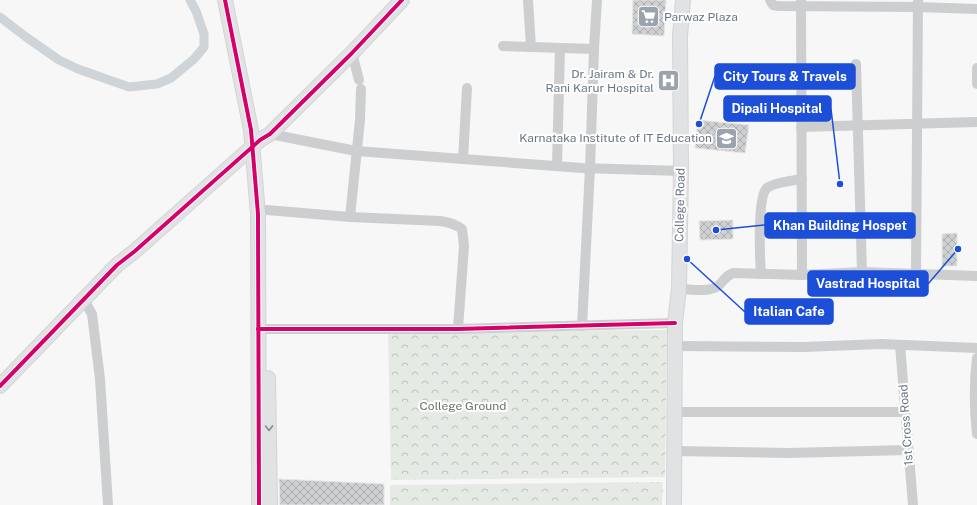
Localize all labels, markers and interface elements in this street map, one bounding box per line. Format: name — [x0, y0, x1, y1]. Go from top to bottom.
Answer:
supermarket icon: Parwaz Plaza — [636, 4, 662, 30]
place label: Parwaz Plaza — [664, 10, 738, 24]
callout: City Tours & Travels — [715, 64, 855, 89]
place label: Dr. Jairam & Dr. Rani Karur Hospital — [546, 67, 654, 95]
hospital icon: Dr. Jairam & Dr. Rani Karur Hospital — [656, 68, 682, 94]
text: City Tours & Travels — [723, 69, 847, 84]
callout: Dipali Hospital — [724, 96, 831, 121]
text: Dipali Hospital — [731, 101, 823, 116]
school or university icon: Karnataka Institute of IT Education — [714, 125, 740, 151]
place label: Karnataka Institute of IT Education — [519, 131, 712, 145]
street label: College Road — [672, 168, 688, 242]
callout: Khan Building Hospet — [765, 213, 915, 238]
text: Khan Building Hospet — [773, 218, 907, 233]
callout: Vastrad Hospital — [808, 271, 928, 296]
text: Vastrad Hospital — [816, 276, 920, 291]
callout: Italian Cafe — [745, 299, 833, 324]
text: Italian Cafe — [753, 304, 825, 319]
street label: 1st Cross Road — [896, 384, 916, 466]
park label: College Ground — [420, 399, 506, 413]
one-way arrow — [265, 425, 273, 431]

